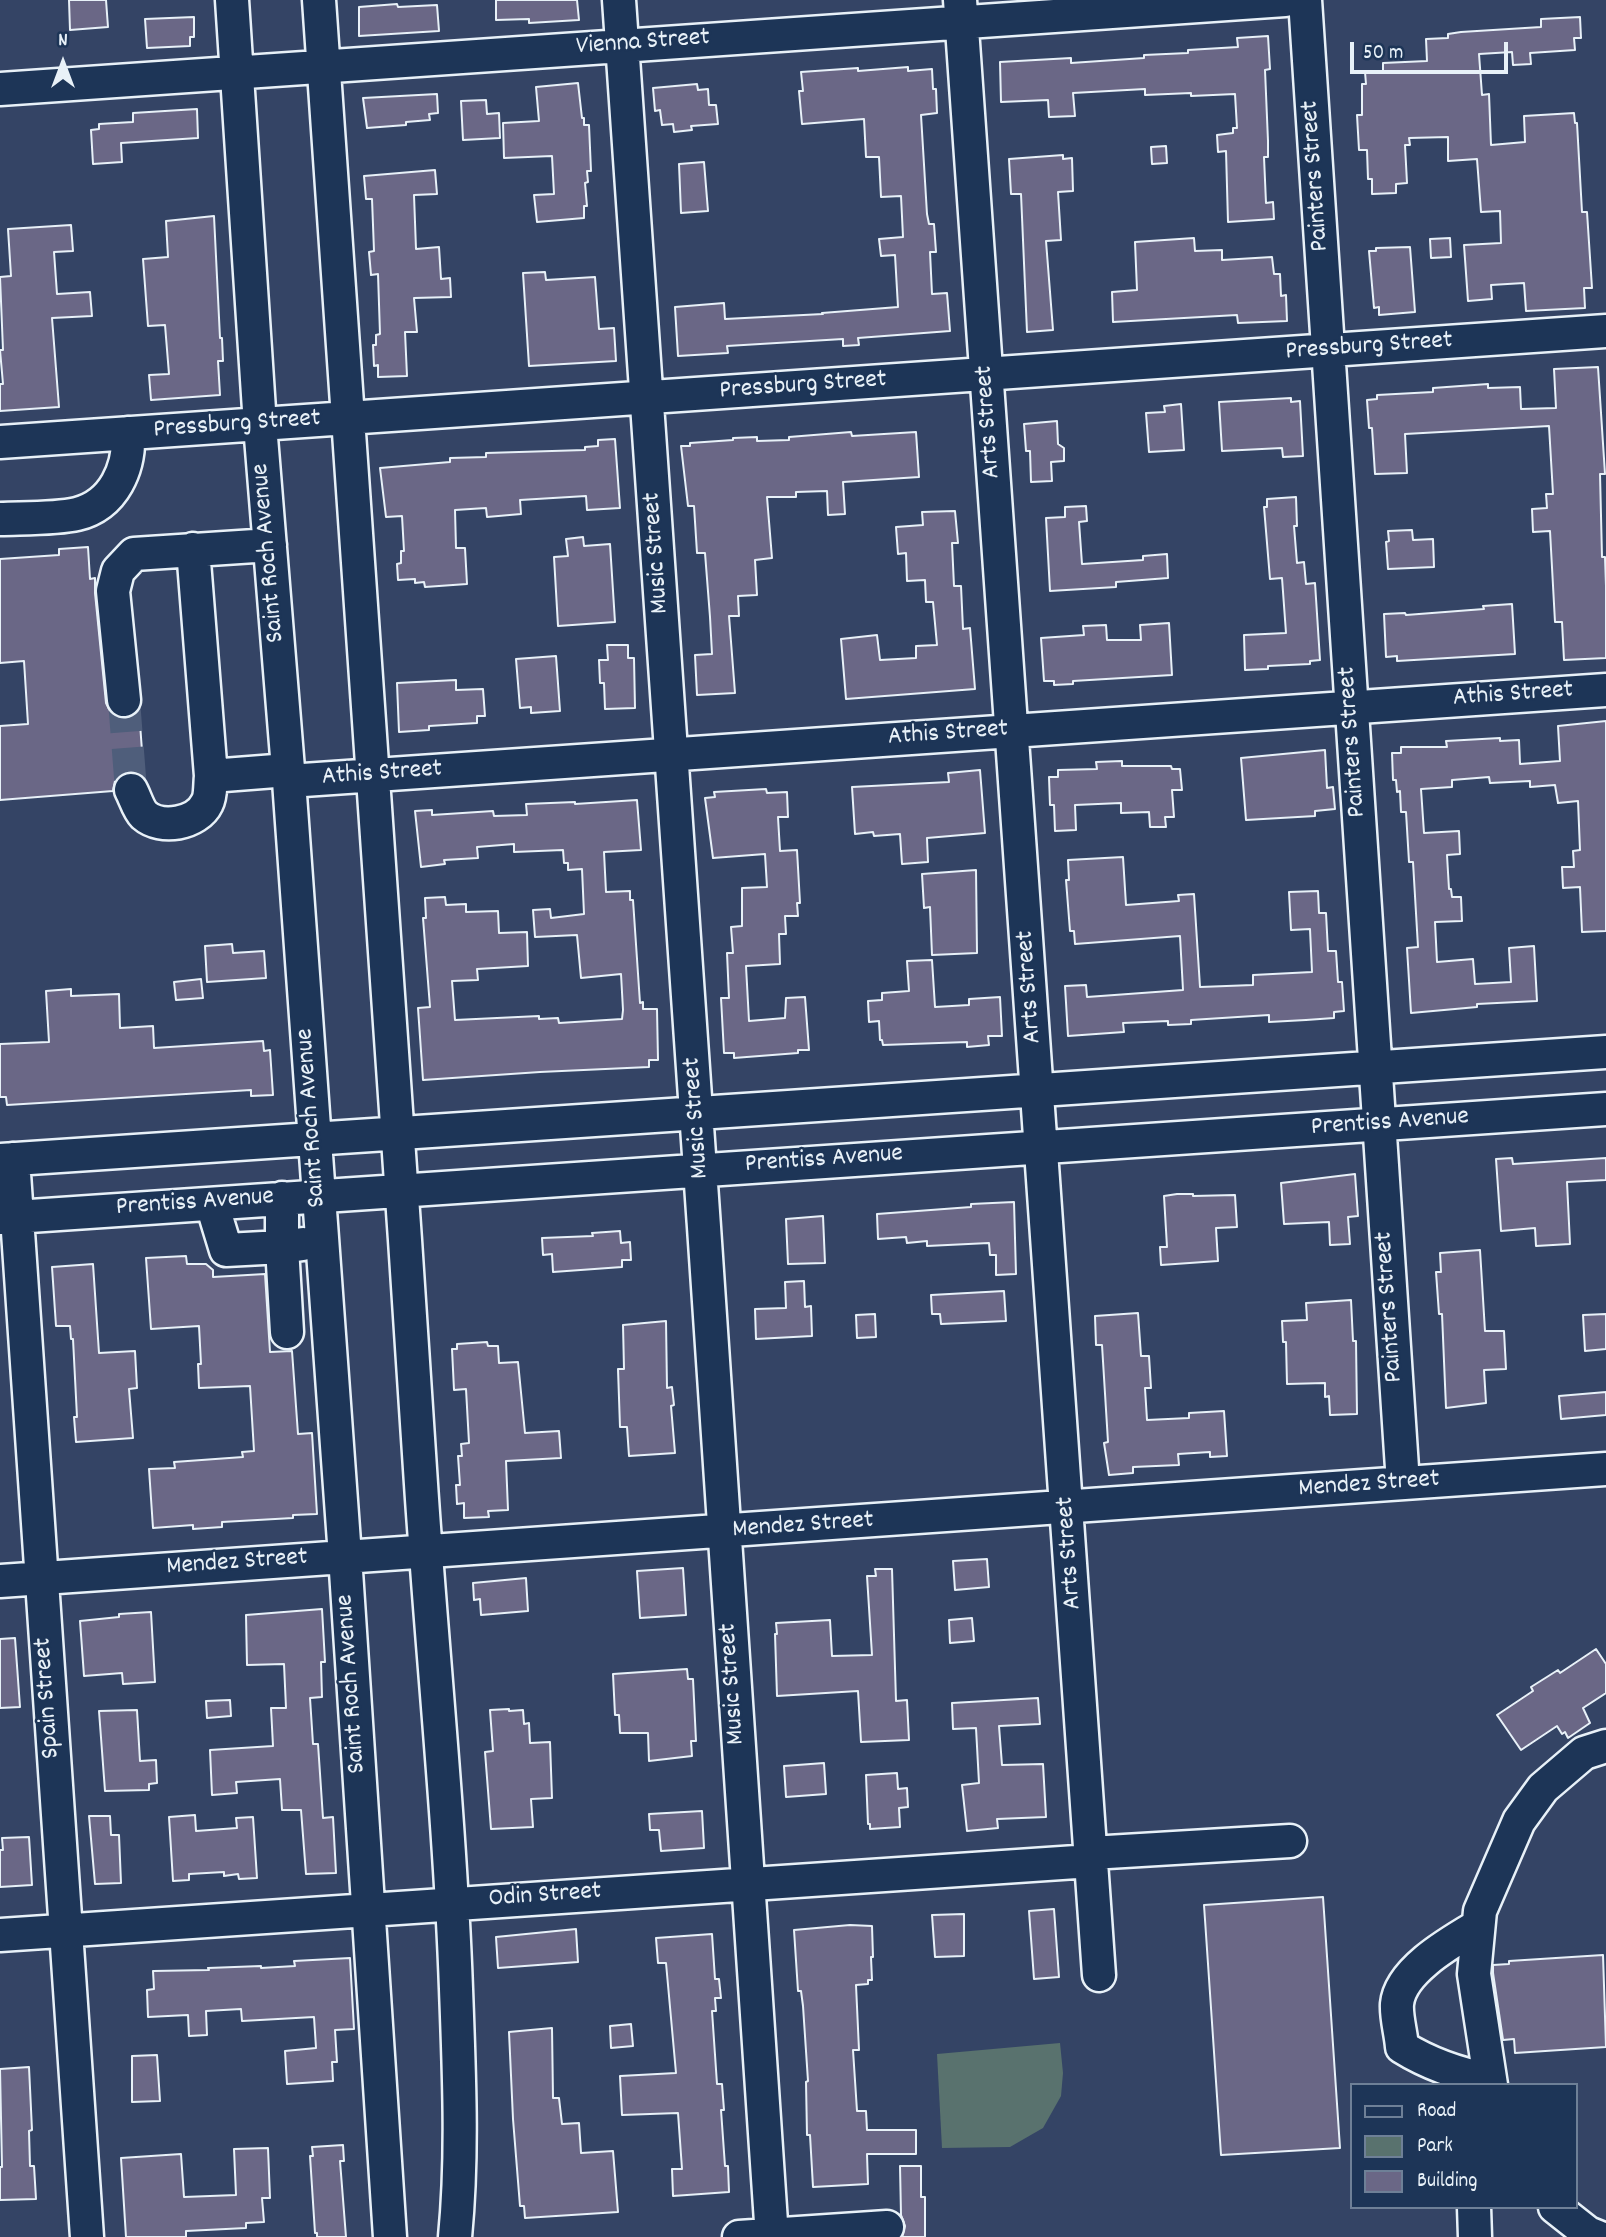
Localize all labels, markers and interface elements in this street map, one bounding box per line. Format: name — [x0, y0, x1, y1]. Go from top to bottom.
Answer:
street label: Vienna Street — [575, 24, 711, 64]
north arrow — [28, 28, 98, 98]
text: N — [58, 28, 68, 55]
scale bar — [1354, 28, 1512, 72]
text: 50 m — [1363, 39, 1403, 69]
street label: Painters Street — [1296, 99, 1338, 253]
street label: Pressburg Street — [1284, 327, 1454, 369]
street label: Arts Street — [970, 364, 1010, 480]
street label: Pressburg Street — [718, 366, 888, 408]
street label: Pressburg Street — [152, 405, 322, 447]
street label: Saint Roch Avenue — [247, 462, 293, 644]
street label: Music Street — [638, 491, 678, 615]
street label: Painters Street — [1333, 665, 1375, 819]
street label: Athis Street — [1452, 676, 1574, 716]
street label: Athis Street — [887, 715, 1009, 755]
street label: Athis Street — [321, 755, 443, 795]
street label: Arts Street — [1011, 929, 1051, 1045]
street label: Saint Roch Avenue — [291, 1027, 335, 1209]
street label: Music Street — [678, 1056, 718, 1180]
street label: Prentiss Avenue — [1310, 1103, 1470, 1145]
street label: Prentiss Avenue — [744, 1140, 904, 1182]
street label: Prentiss Avenue — [115, 1183, 275, 1225]
street label: Painters Street — [1370, 1230, 1412, 1384]
street label: Mendez Street — [1297, 1466, 1441, 1506]
street label: Arts Street — [1051, 1495, 1091, 1611]
street label: Mendez Street — [731, 1507, 875, 1547]
street label: Mendez Street — [165, 1544, 309, 1584]
street label: Saint Roch Avenue — [331, 1593, 375, 1775]
street label: Music Street — [714, 1622, 754, 1746]
street label: Spain Street — [29, 1636, 69, 1760]
street label: Odin Street — [488, 1877, 602, 1917]
legend — [1350, 2083, 1578, 2209]
text: Road — [1417, 2097, 1456, 2127]
text: Park — [1417, 2132, 1453, 2162]
text: Building — [1417, 2167, 1477, 2197]

